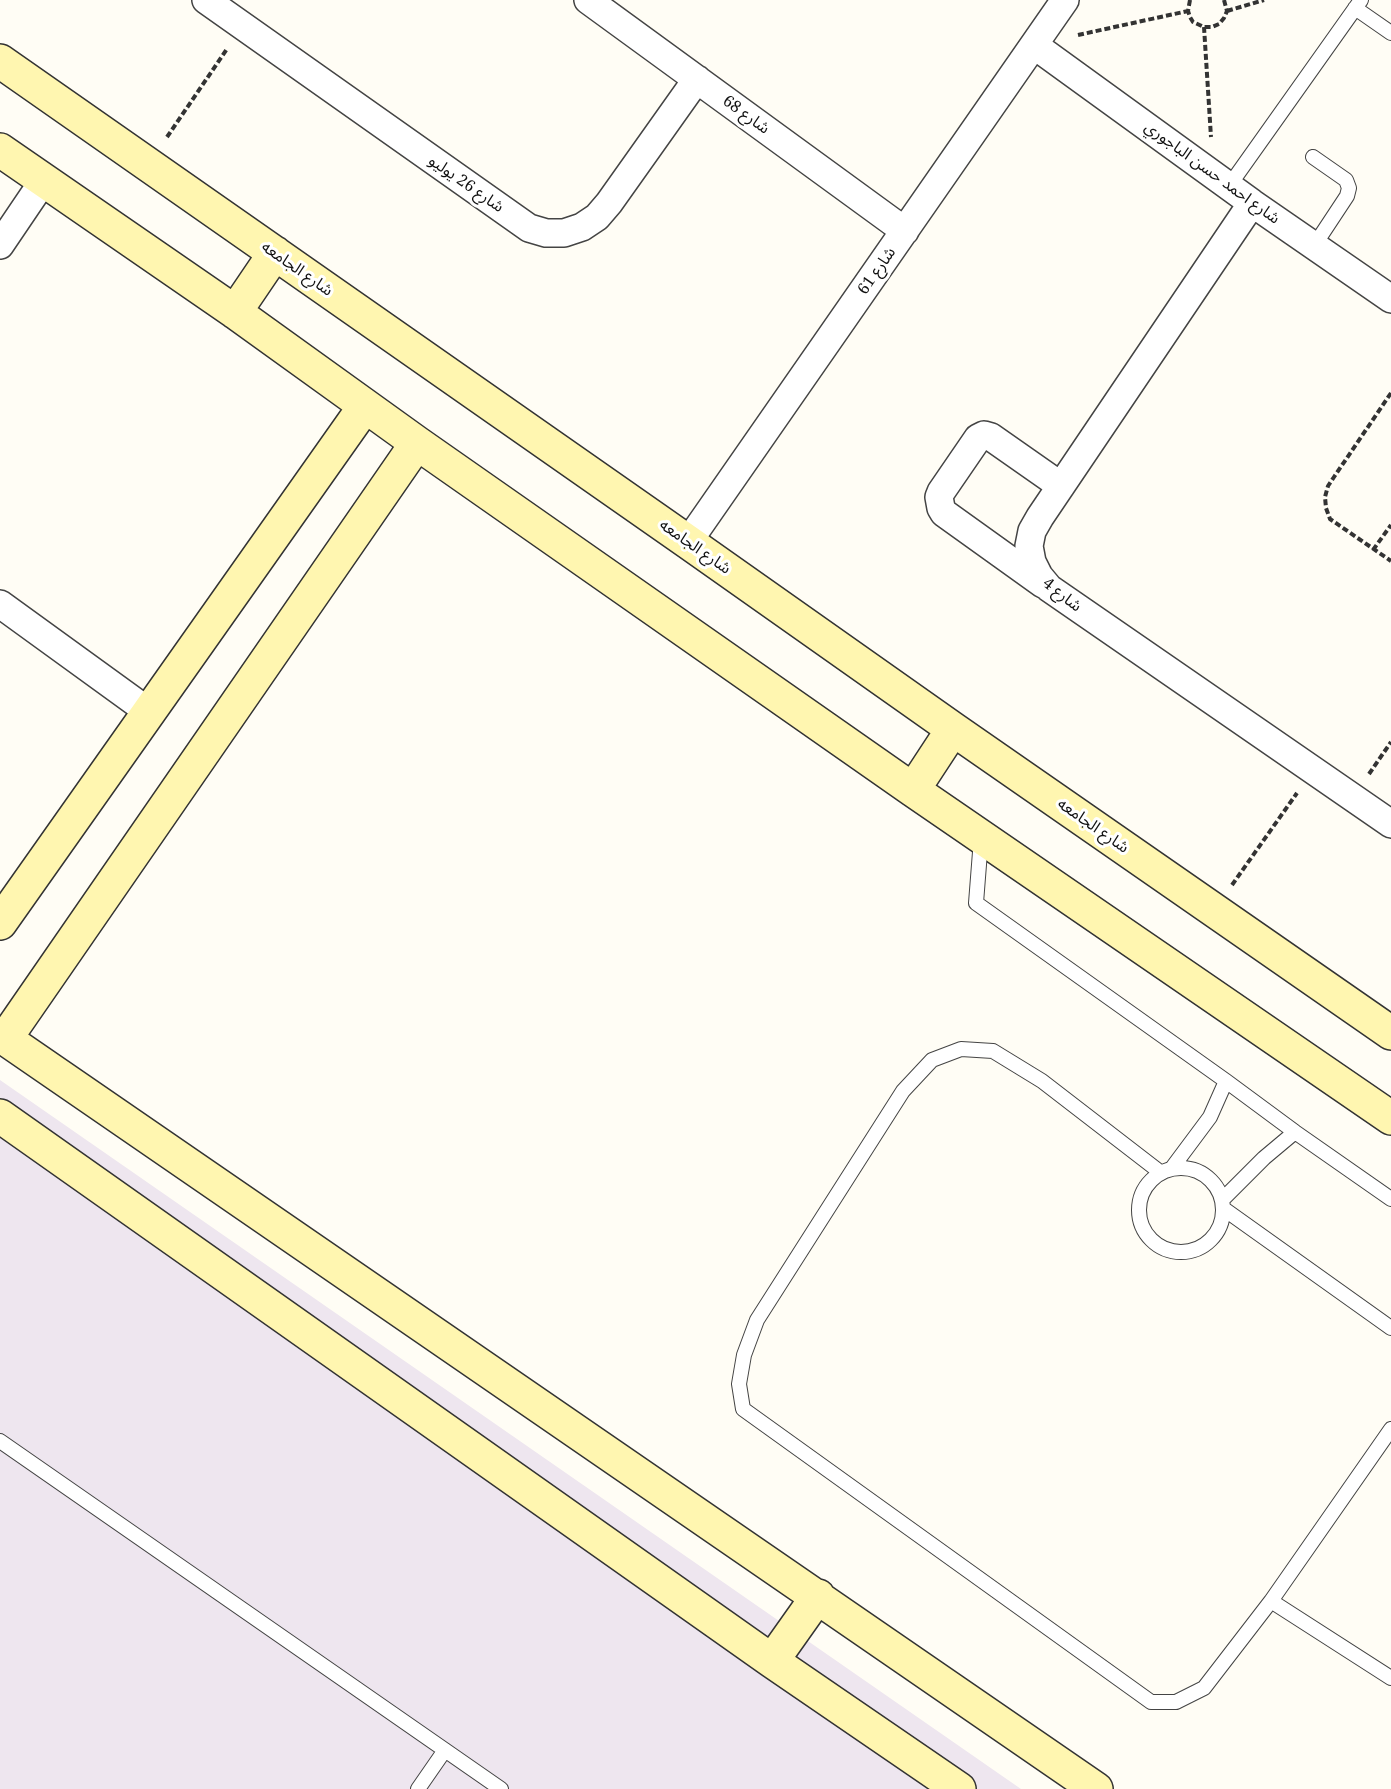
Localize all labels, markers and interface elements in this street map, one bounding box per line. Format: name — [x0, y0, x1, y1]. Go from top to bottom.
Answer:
street label: شارع 68 — [719, 92, 773, 138]
street label: شارع احمد حسن الباجوري — [1141, 117, 1283, 229]
street label: شارع 26 يوليو — [425, 151, 507, 217]
street label: شارع الجامعه — [258, 237, 336, 301]
street label: شارع 61 — [854, 244, 900, 298]
street label: شارع الجامعه — [656, 515, 734, 579]
street label: شارع 4 — [1039, 574, 1085, 616]
street label: شارع الجامعه — [1054, 794, 1132, 858]

